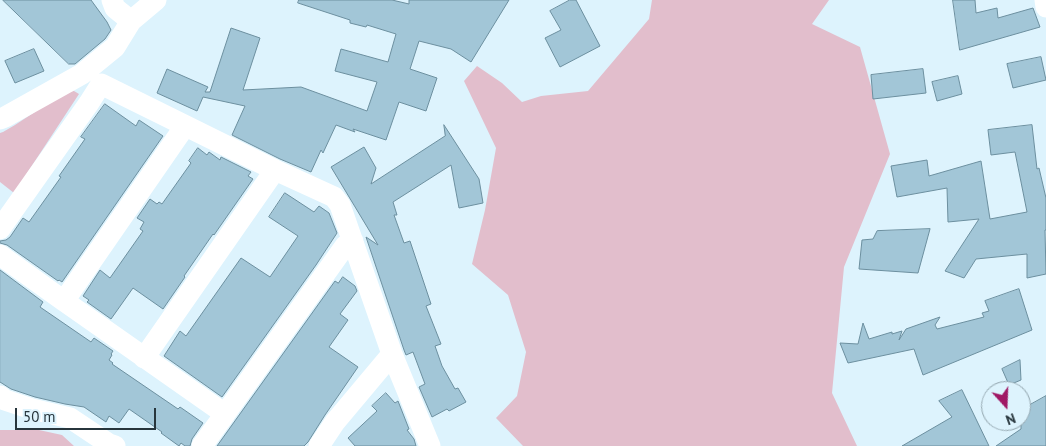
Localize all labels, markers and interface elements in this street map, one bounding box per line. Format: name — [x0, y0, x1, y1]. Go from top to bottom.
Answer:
north arrow — [981, 381, 1031, 431]
scale bar — [18, 398, 159, 430]
text: 50 m — [23, 407, 56, 426]
text: N — [1003, 409, 1018, 429]

